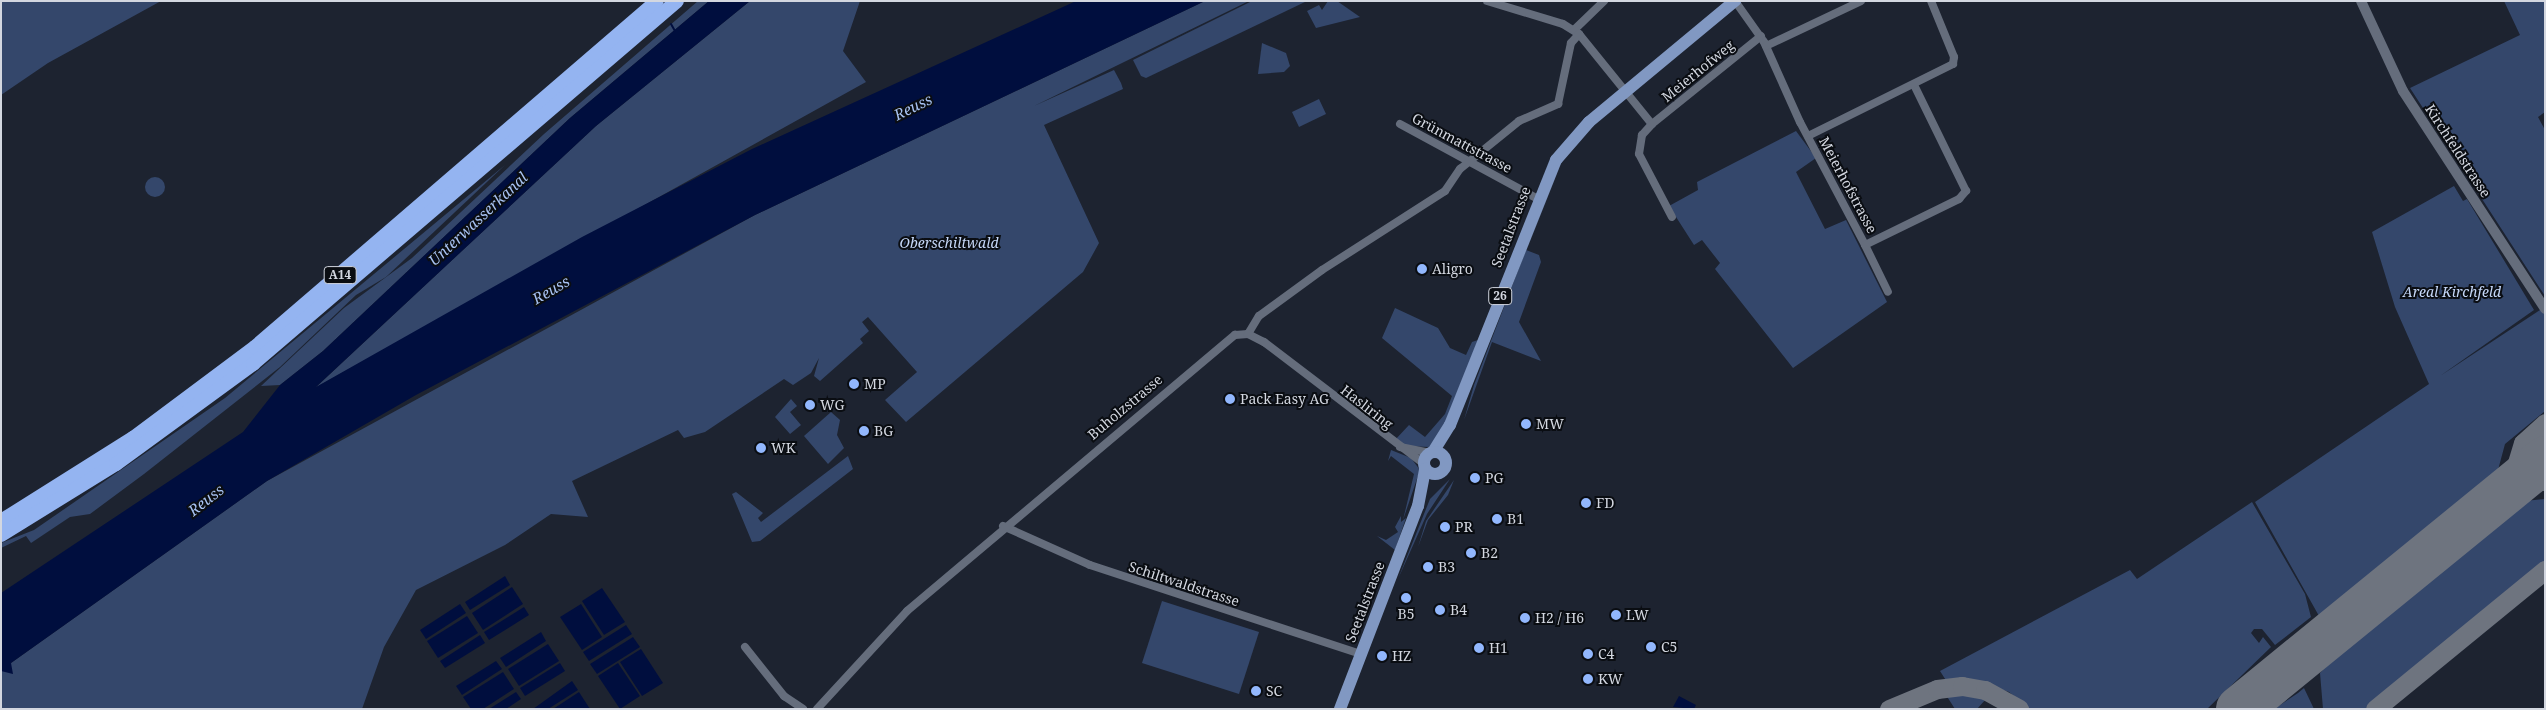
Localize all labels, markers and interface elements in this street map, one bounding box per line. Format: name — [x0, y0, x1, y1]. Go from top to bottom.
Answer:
street label: Meierhofweg — [1658, 37, 1738, 105]
water label: Reuss — [891, 90, 935, 124]
street label: Kirchfeldstrasse — [2422, 101, 2494, 201]
street label: Grünmattstrasse — [1409, 110, 1515, 176]
street label: Meierhofstrasse — [1815, 134, 1881, 236]
water label: Unterwasserkanal — [425, 169, 531, 269]
street label: Seetalstrasse — [1488, 184, 1534, 270]
park label: Oberschiltwald — [899, 235, 999, 251]
place label: Aligro — [1432, 261, 1473, 277]
marker: Aligro — [1416, 263, 1428, 275]
road number: A14 — [322, 266, 358, 284]
water label: Reuss — [529, 272, 573, 308]
park label: Areal Kirchfeld — [2403, 284, 2501, 300]
road number: 26 — [1488, 286, 1512, 306]
street label: Buholzstrasse — [1084, 371, 1166, 443]
place label: MP — [864, 376, 886, 392]
marker: MP — [848, 378, 860, 390]
street label: Hasliring — [1337, 381, 1397, 433]
place label: Pack Easy AG — [1240, 391, 1329, 407]
marker: Pack Easy AG — [1224, 393, 1236, 405]
place label: WG — [820, 397, 844, 413]
marker: WG — [804, 399, 816, 411]
place label: MW — [1536, 416, 1564, 432]
marker: MW — [1520, 418, 1532, 430]
place label: BG — [874, 423, 893, 439]
marker: BG — [858, 425, 870, 437]
place label: WK — [771, 440, 795, 456]
marker: WK — [755, 442, 767, 454]
place label: PG — [1485, 470, 1503, 486]
marker: PG — [1469, 472, 1481, 484]
water label: Reuss — [185, 481, 227, 519]
place label: FD — [1596, 495, 1614, 511]
marker: FD — [1580, 497, 1592, 509]
place label: B1 — [1507, 511, 1524, 527]
marker: B1 — [1491, 513, 1503, 525]
place label: PR — [1455, 519, 1473, 535]
marker: PR — [1439, 521, 1451, 533]
place label: B2 — [1481, 545, 1498, 561]
marker: B2 — [1465, 547, 1477, 559]
street label: Schiltwaldstrasse — [1126, 558, 1242, 610]
street label: Seetalstrasse — [1342, 559, 1388, 645]
place label: B3 — [1438, 559, 1455, 575]
marker: B3 — [1422, 561, 1434, 573]
marker: B5 — [1400, 592, 1412, 604]
place label: B4 — [1450, 602, 1467, 618]
marker: B4 — [1434, 604, 1446, 616]
place label: B5 — [1398, 606, 1414, 622]
place label: LW — [1626, 607, 1649, 623]
marker: LW — [1610, 609, 1622, 621]
place label: H2 / H6 — [1535, 610, 1584, 626]
marker: H2 / H6 — [1519, 612, 1531, 624]
place label: C5 — [1661, 639, 1677, 655]
place label: H1 — [1489, 640, 1508, 656]
marker: C5 — [1645, 641, 1657, 653]
marker: H1 — [1473, 642, 1485, 654]
place label: C4 — [1598, 646, 1614, 662]
place label: HZ — [1392, 648, 1411, 664]
marker: C4 — [1582, 648, 1594, 660]
marker: HZ — [1376, 650, 1388, 662]
place label: KW — [1598, 671, 1622, 687]
marker: KW — [1582, 673, 1594, 685]
place label: SC — [1266, 683, 1282, 699]
marker: SC — [1250, 685, 1262, 697]

